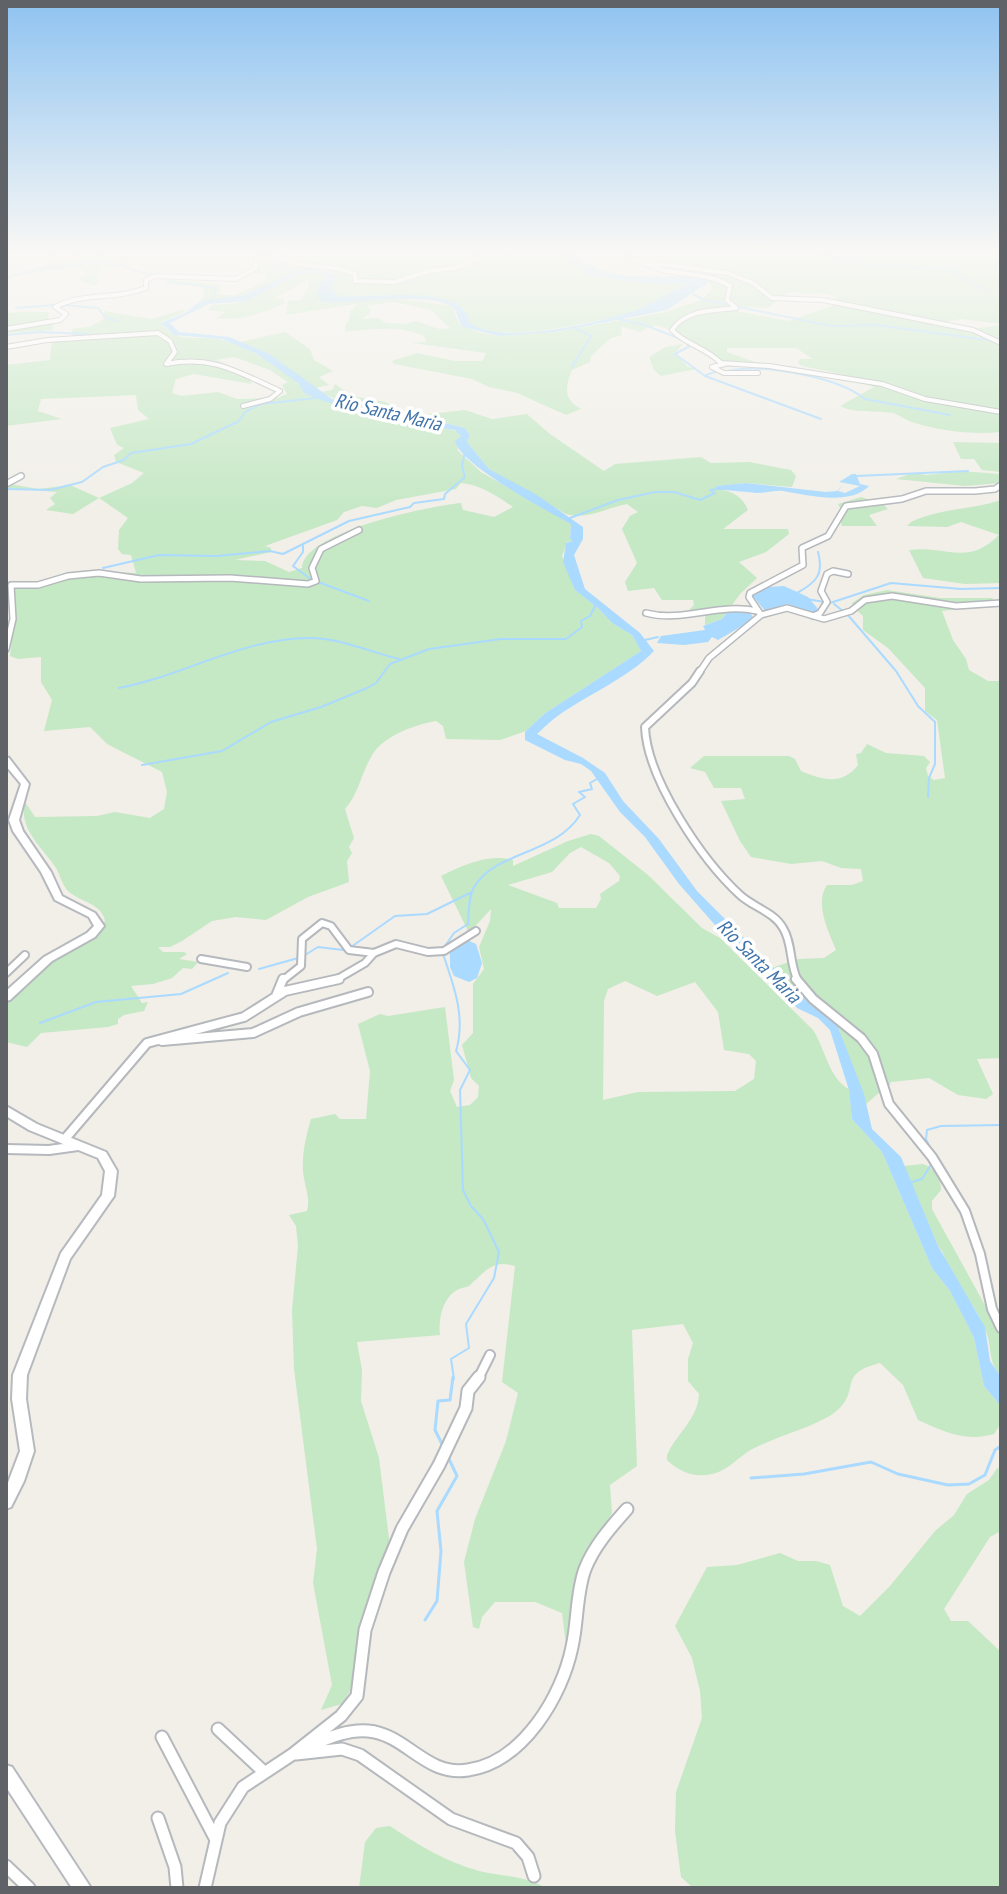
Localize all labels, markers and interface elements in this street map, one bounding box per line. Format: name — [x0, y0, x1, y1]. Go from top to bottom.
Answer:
water label: Rio Santa Maria — [332, 387, 445, 437]
water label: Rio Santa Maria — [711, 913, 807, 1009]

